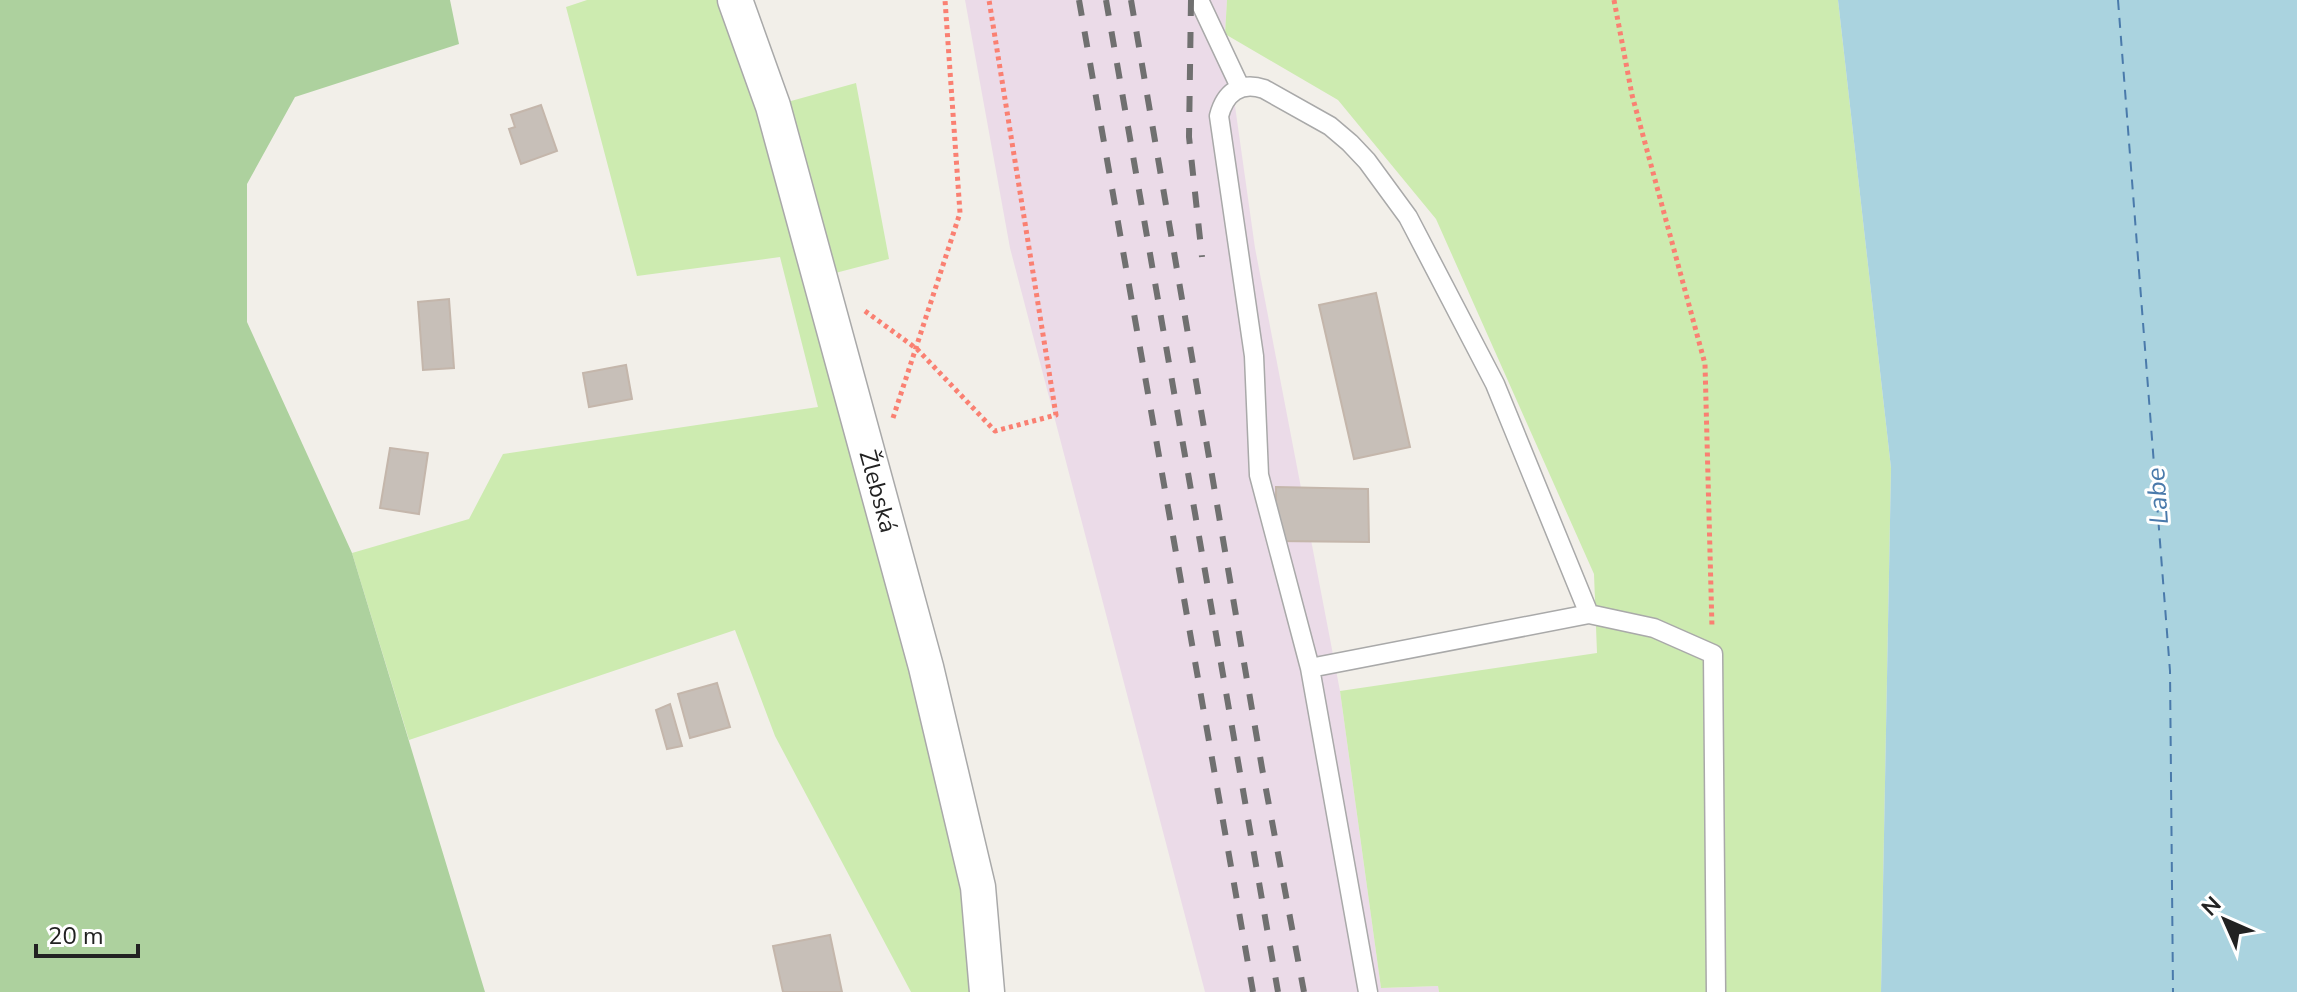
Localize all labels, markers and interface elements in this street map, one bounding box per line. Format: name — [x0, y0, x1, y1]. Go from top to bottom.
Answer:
street label: Žlebská — [852, 447, 905, 536]
water label: Labe — [2138, 466, 2177, 526]
north arrow — [2185, 880, 2265, 960]
text: N — [2195, 890, 2228, 923]
scale bar — [36, 908, 138, 958]
text: 20 m — [48, 920, 104, 952]

